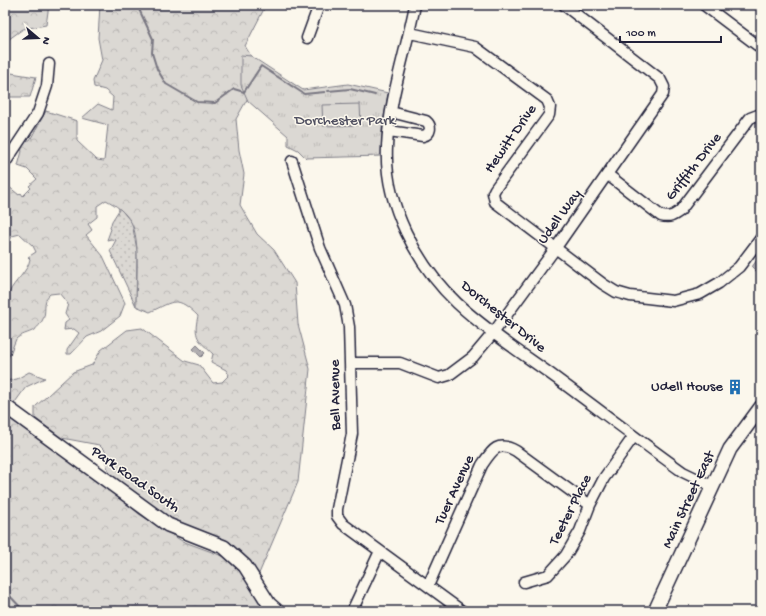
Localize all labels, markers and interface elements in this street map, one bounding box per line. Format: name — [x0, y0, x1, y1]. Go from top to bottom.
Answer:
north arrow — [18, 18, 58, 58]
scale bar — [620, 18, 721, 44]
text: 100 m — [625, 27, 656, 41]
text: N — [39, 35, 52, 46]
street label: Hewitt Drive — [481, 101, 541, 177]
park label: Dorchester Park — [294, 112, 397, 130]
street label: Griffith Drive — [662, 129, 726, 204]
street label: Udell Way — [534, 185, 586, 248]
street label: Dorchester Drive — [456, 276, 550, 357]
street label: Bell Avenue — [326, 359, 346, 431]
place label: Udell House — [651, 378, 723, 396]
building icon: Udell House — [726, 378, 744, 396]
street label: Park Road South — [86, 442, 183, 517]
street label: Main Street East — [659, 447, 720, 552]
street label: Tuer Avenue — [431, 452, 479, 528]
street label: Teeter Place — [545, 472, 597, 549]

